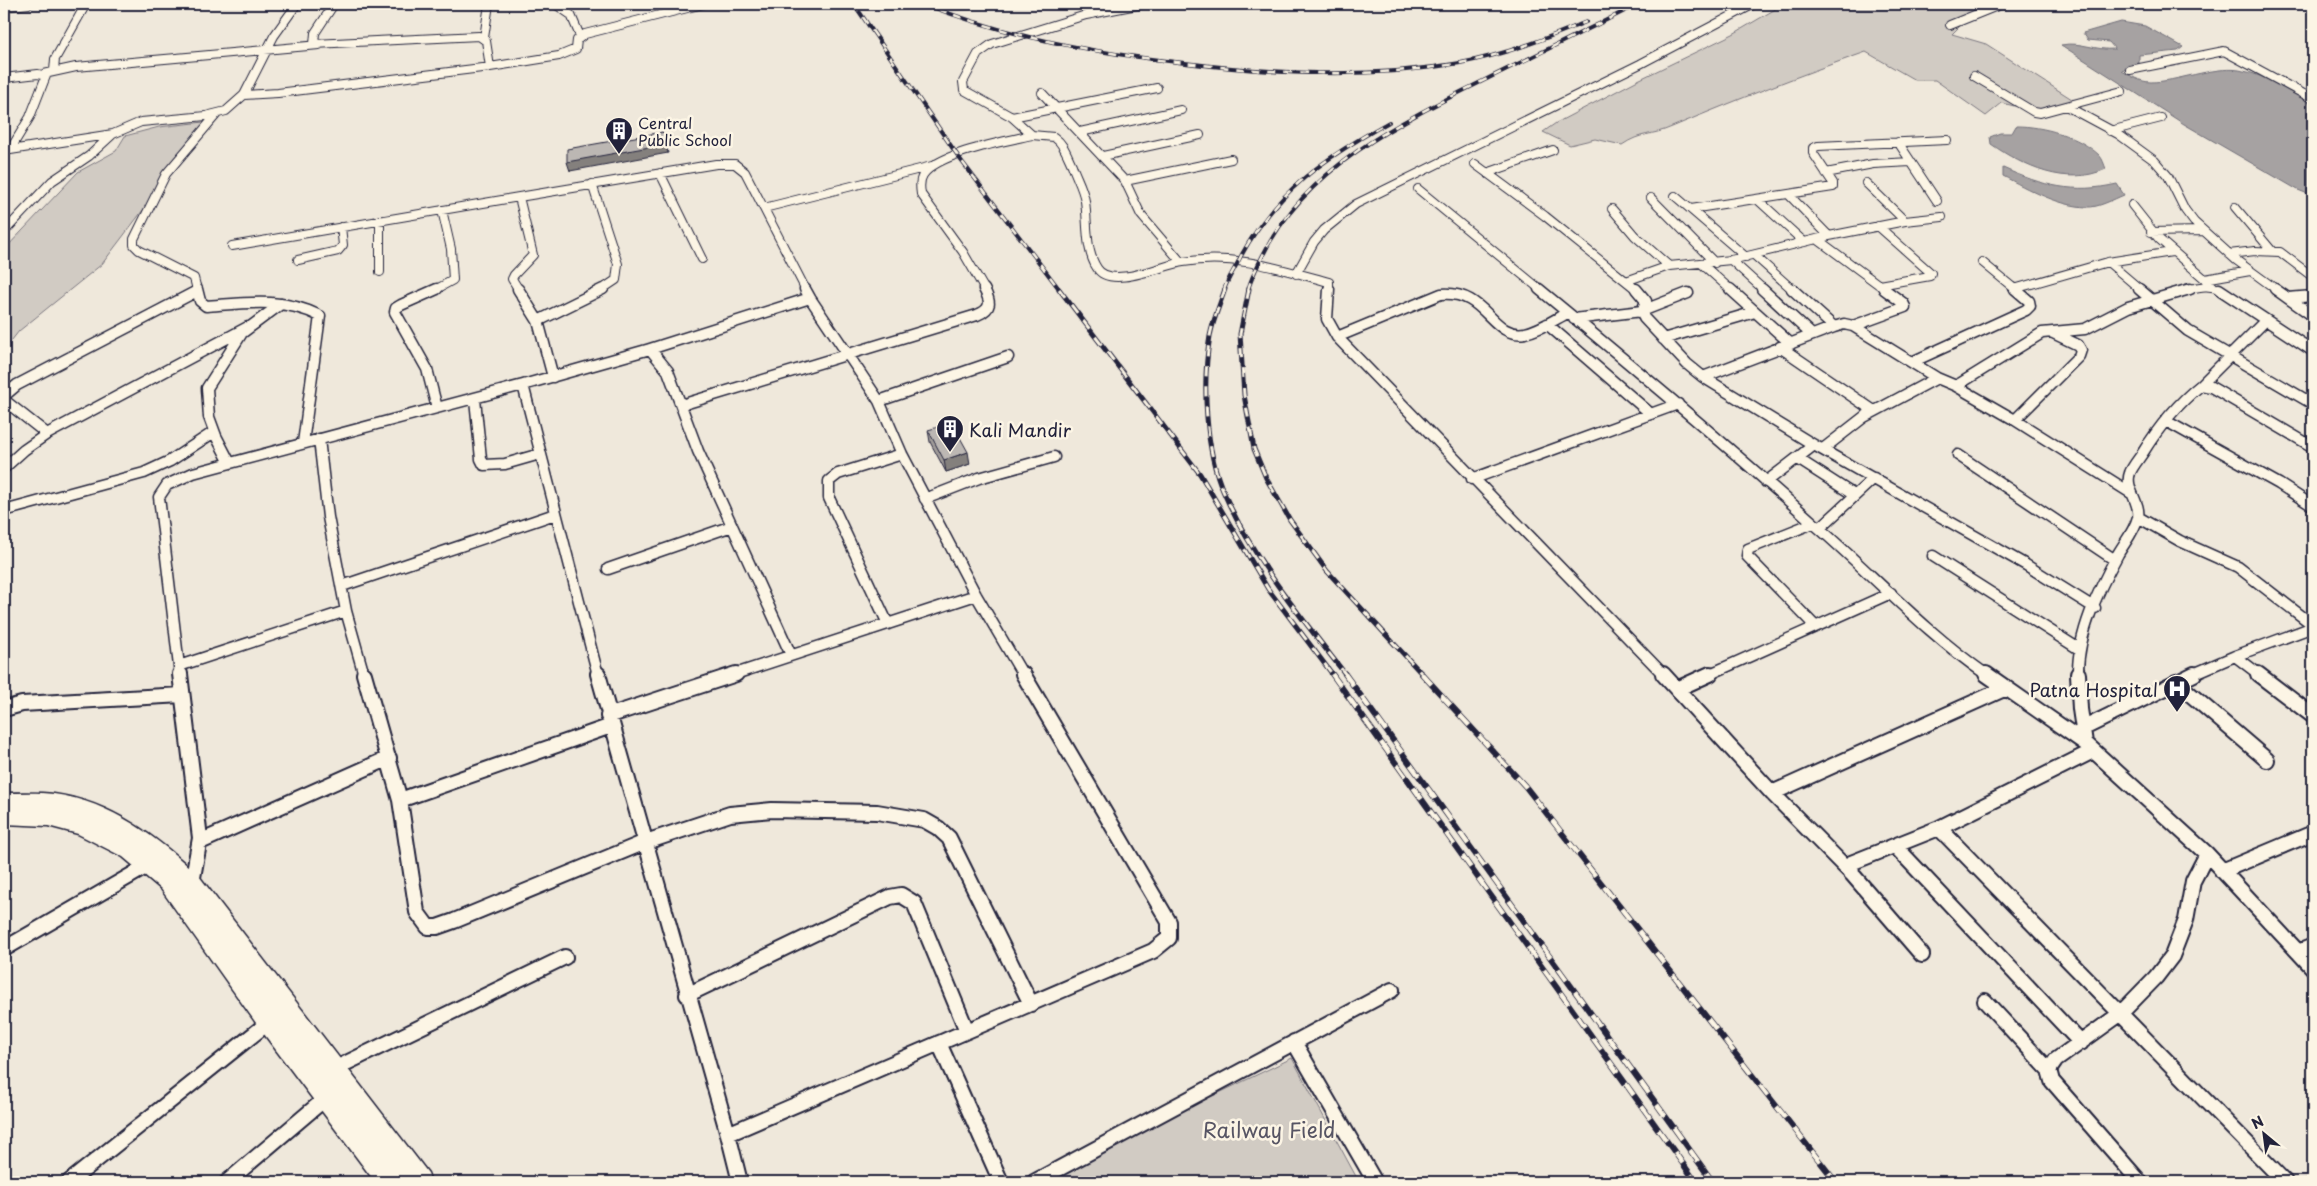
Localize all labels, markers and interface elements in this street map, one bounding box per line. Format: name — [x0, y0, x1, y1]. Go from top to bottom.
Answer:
place label: Central Public School — [638, 111, 732, 151]
building icon: Central Public School — [604, 116, 634, 155]
building icon: Kali Mandir — [935, 414, 965, 453]
place label: Kali Mandir — [969, 416, 1072, 443]
hospital icon: Patna Hospital — [2162, 674, 2192, 713]
place label: Patna Hospital — [2029, 676, 2158, 703]
north arrow — [2240, 1108, 2290, 1158]
text: N — [2248, 1110, 2267, 1134]
park label: Railway Field — [1203, 1113, 1335, 1145]

